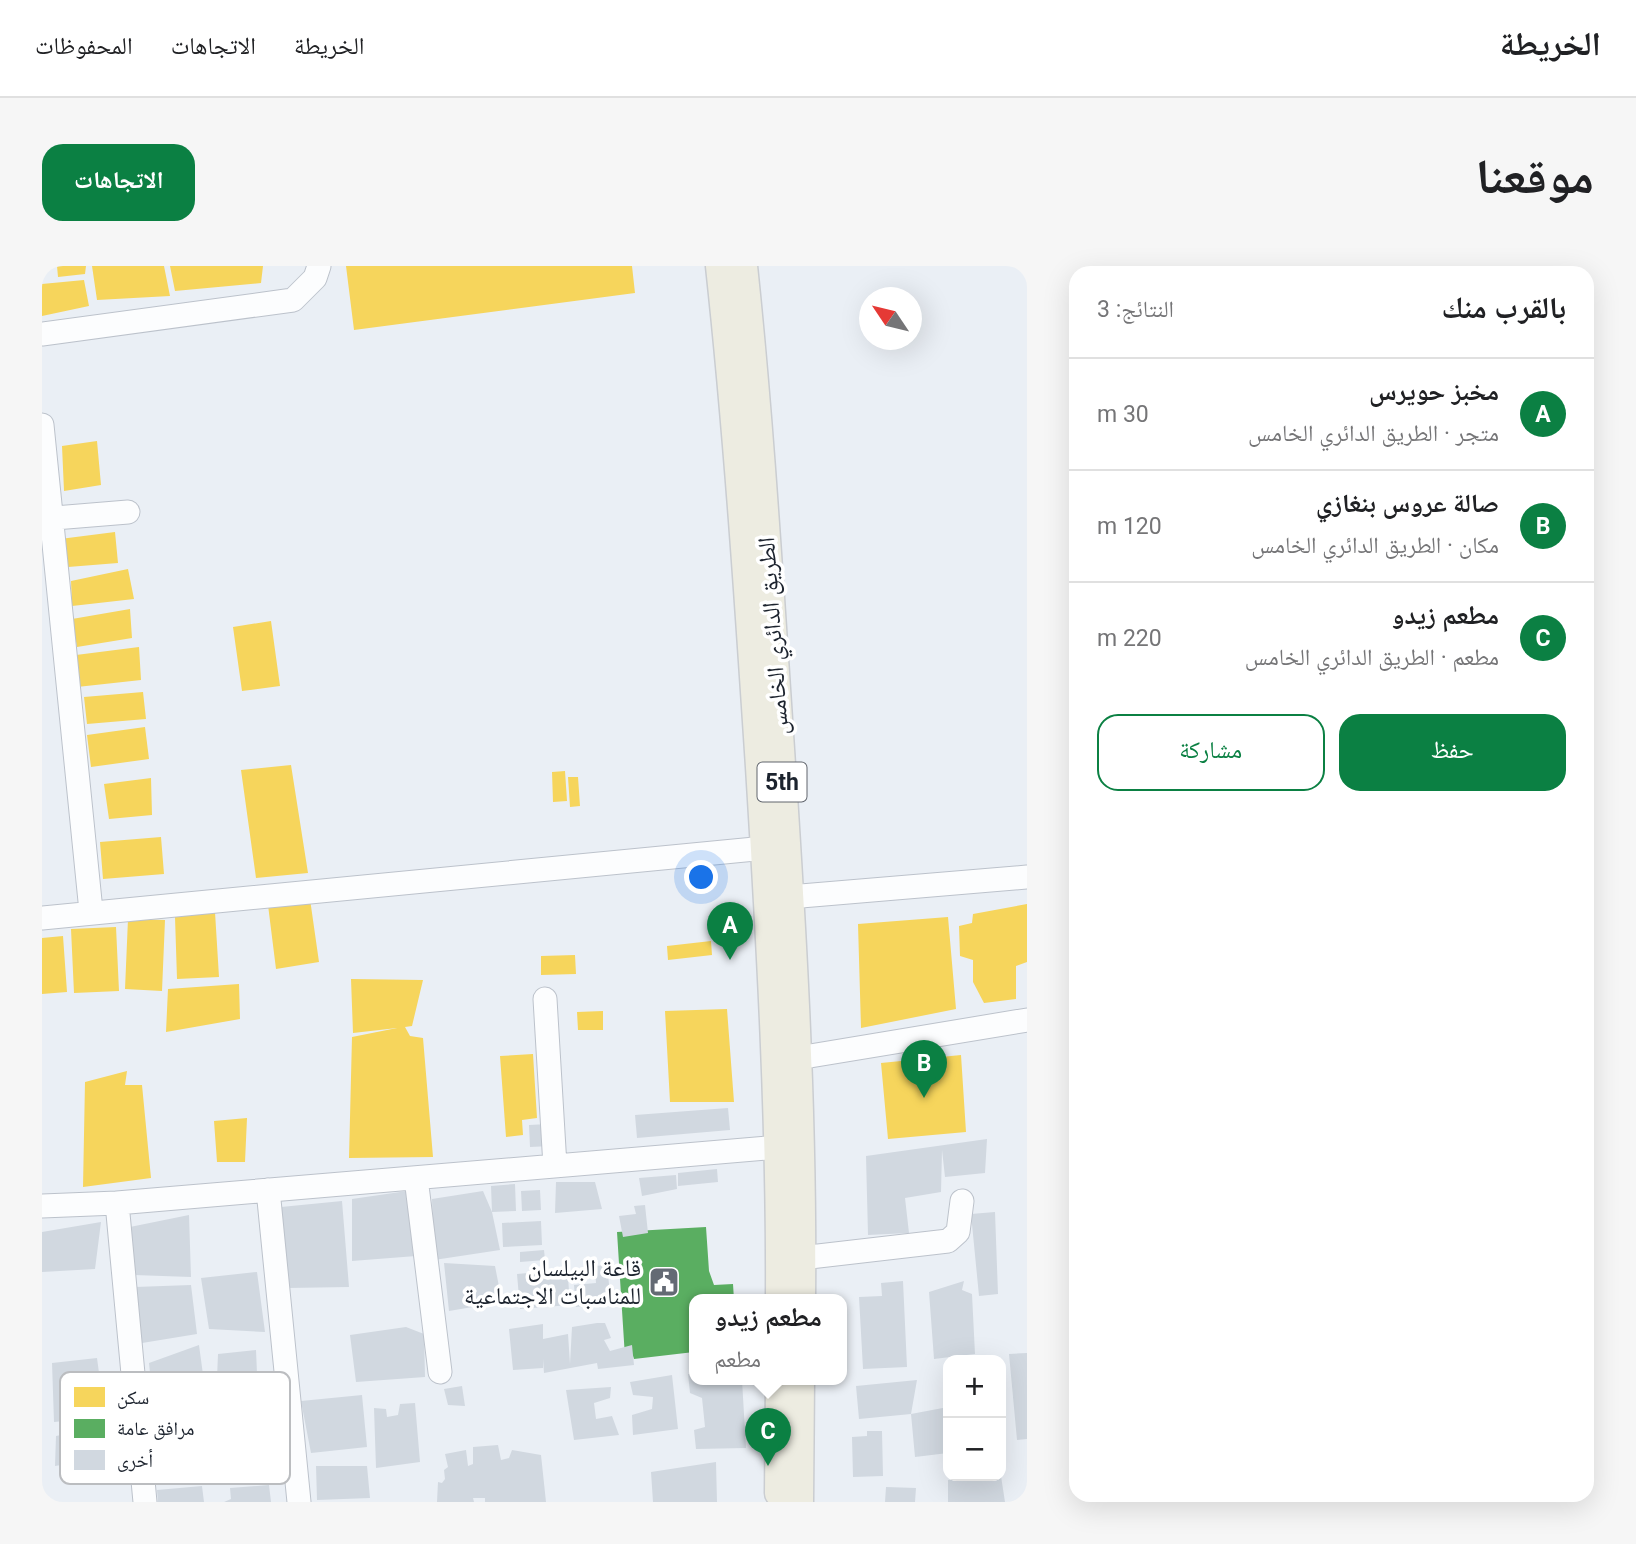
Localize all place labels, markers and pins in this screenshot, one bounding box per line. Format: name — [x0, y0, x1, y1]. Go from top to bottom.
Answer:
pin: A — [707, 902, 753, 960]
pin: B — [901, 1040, 947, 1098]
place label: قاعة البيلسان للمناسبات الاجتماعية — [464, 1254, 641, 1310]
public building icon: قاعة البيلسان للمناسبات الاجتماعية — [647, 1265, 681, 1299]
pin: C — [745, 1408, 791, 1466]

